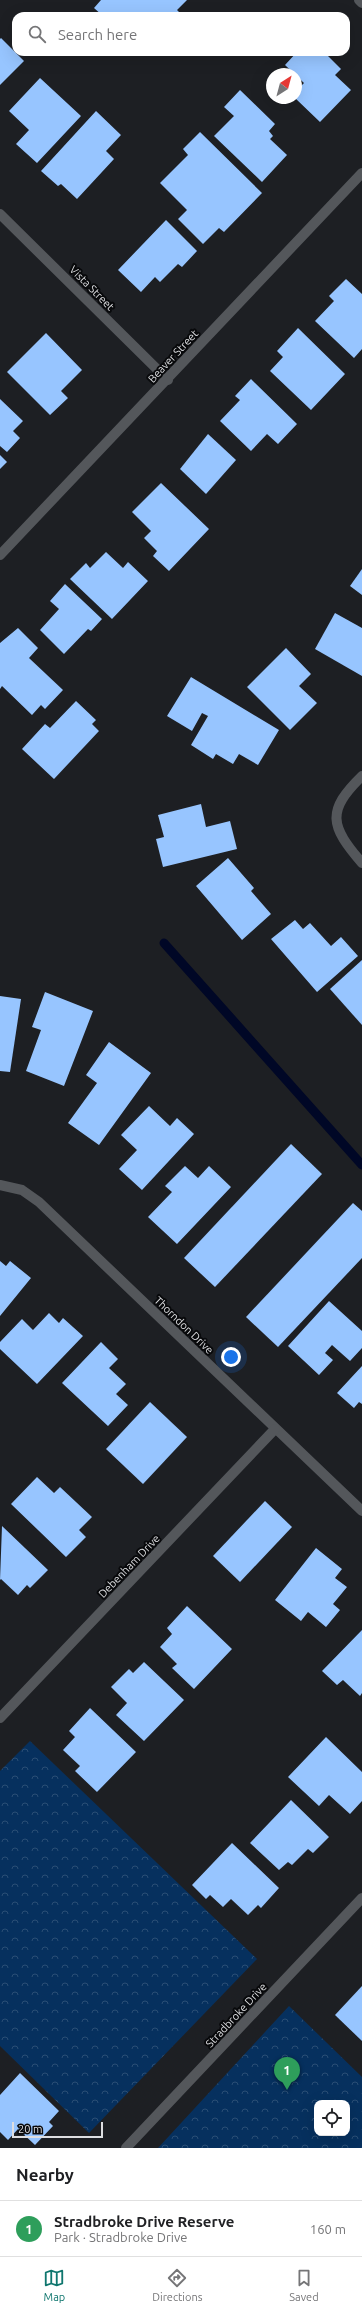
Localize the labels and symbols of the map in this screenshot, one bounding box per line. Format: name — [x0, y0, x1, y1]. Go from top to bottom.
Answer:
north arrow — [266, 68, 302, 104]
street label: Vista Street — [67, 263, 117, 313]
street label: Beaver Street — [146, 327, 201, 385]
street label: Thorndon Drive — [152, 1294, 216, 1356]
your location — [221, 1347, 241, 1367]
street label: Debenham Drive — [96, 1532, 162, 1600]
street label: Stradbroke Drive — [203, 1980, 269, 2050]
pin: 1 — [274, 2057, 300, 2090]
scale bar — [12, 2120, 103, 2139]

